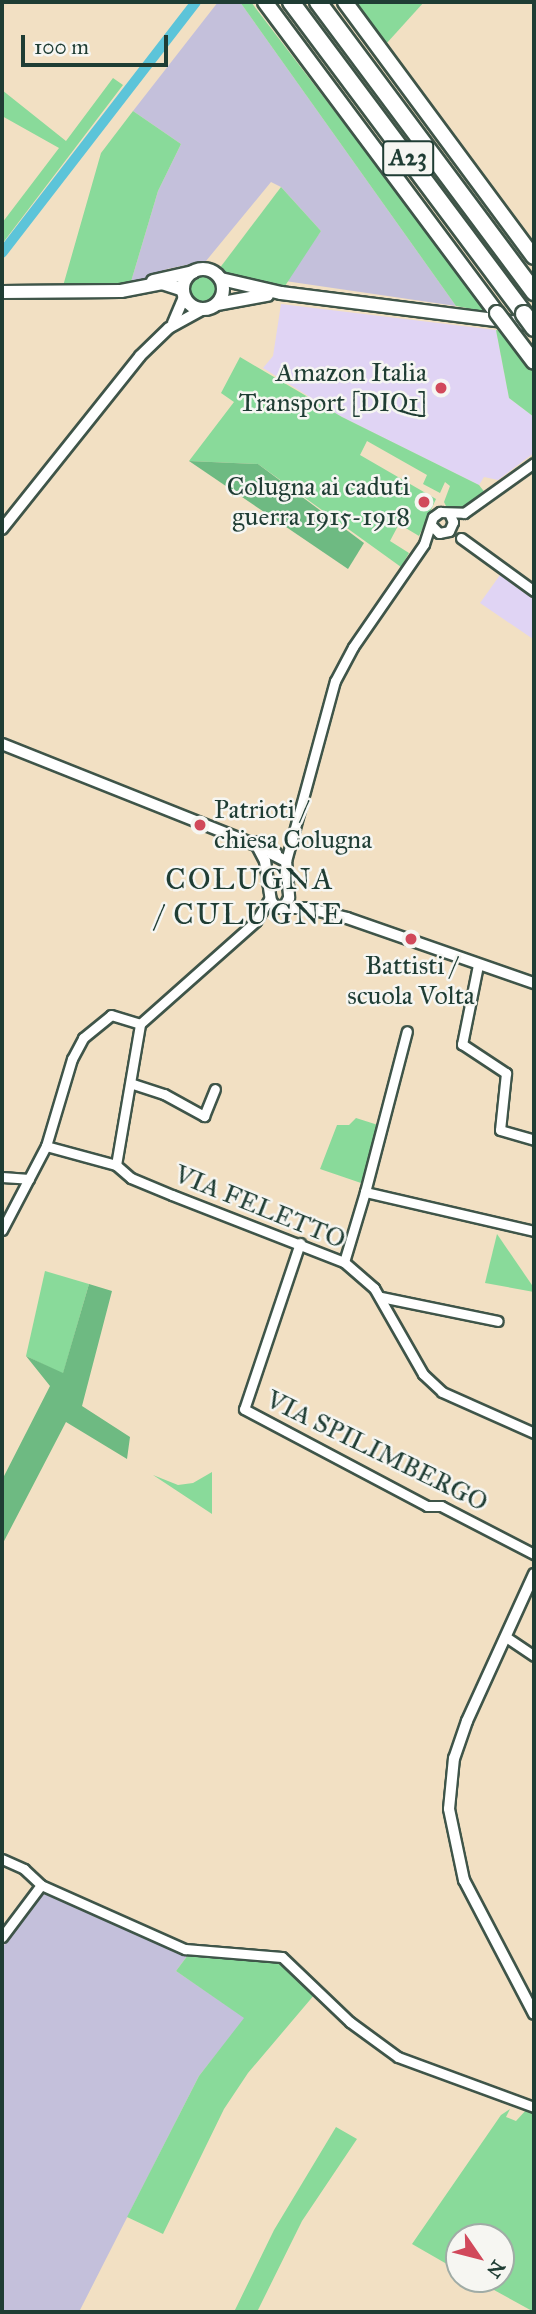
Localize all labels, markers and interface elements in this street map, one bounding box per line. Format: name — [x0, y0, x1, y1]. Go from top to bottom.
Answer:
scale bar — [24, 21, 172, 65]
text: 100 m — [34, 34, 89, 60]
road number: A23 — [382, 138, 434, 178]
place label: Amazon Italia Transport [DIQ1] — [239, 357, 427, 418]
marker: Amazon Italia Transport [DIQ1] — [433, 380, 449, 396]
place label: Colugna ai caduti guerra 1915-1918 — [227, 471, 410, 532]
marker: Colugna ai caduti guerra 1915-1918 — [416, 494, 432, 510]
place label: Patrioti / chiesa Colugna — [214, 794, 372, 856]
marker: Patrioti / chiesa Colugna — [192, 817, 208, 833]
district label: COLUGNA / CULUGNE — [156, 861, 344, 931]
marker: Battisti / scuola Volta — [403, 931, 419, 947]
place label: Battisti / scuola Volta — [347, 950, 475, 1012]
street label: VIA FELETTO — [170, 1159, 350, 1255]
street label: VIA SPILIMBERGO — [261, 1384, 493, 1518]
north arrow — [445, 2223, 515, 2293]
text: N — [482, 2256, 510, 2282]

